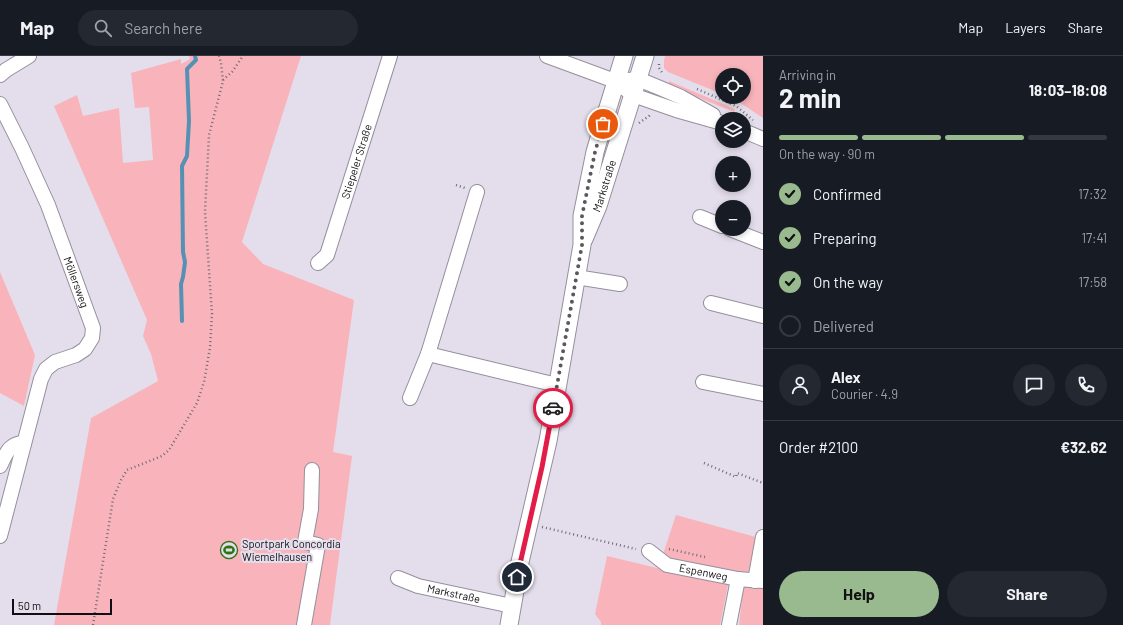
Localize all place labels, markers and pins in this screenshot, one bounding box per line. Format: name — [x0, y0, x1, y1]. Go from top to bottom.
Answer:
pin — [586, 107, 620, 141]
place label: Sportpark Concordia Wiemelhausen — [242, 537, 341, 563]
sports icon: Sportpark Concordia Wiemelhausen — [219, 540, 239, 560]
pin — [500, 560, 534, 594]

